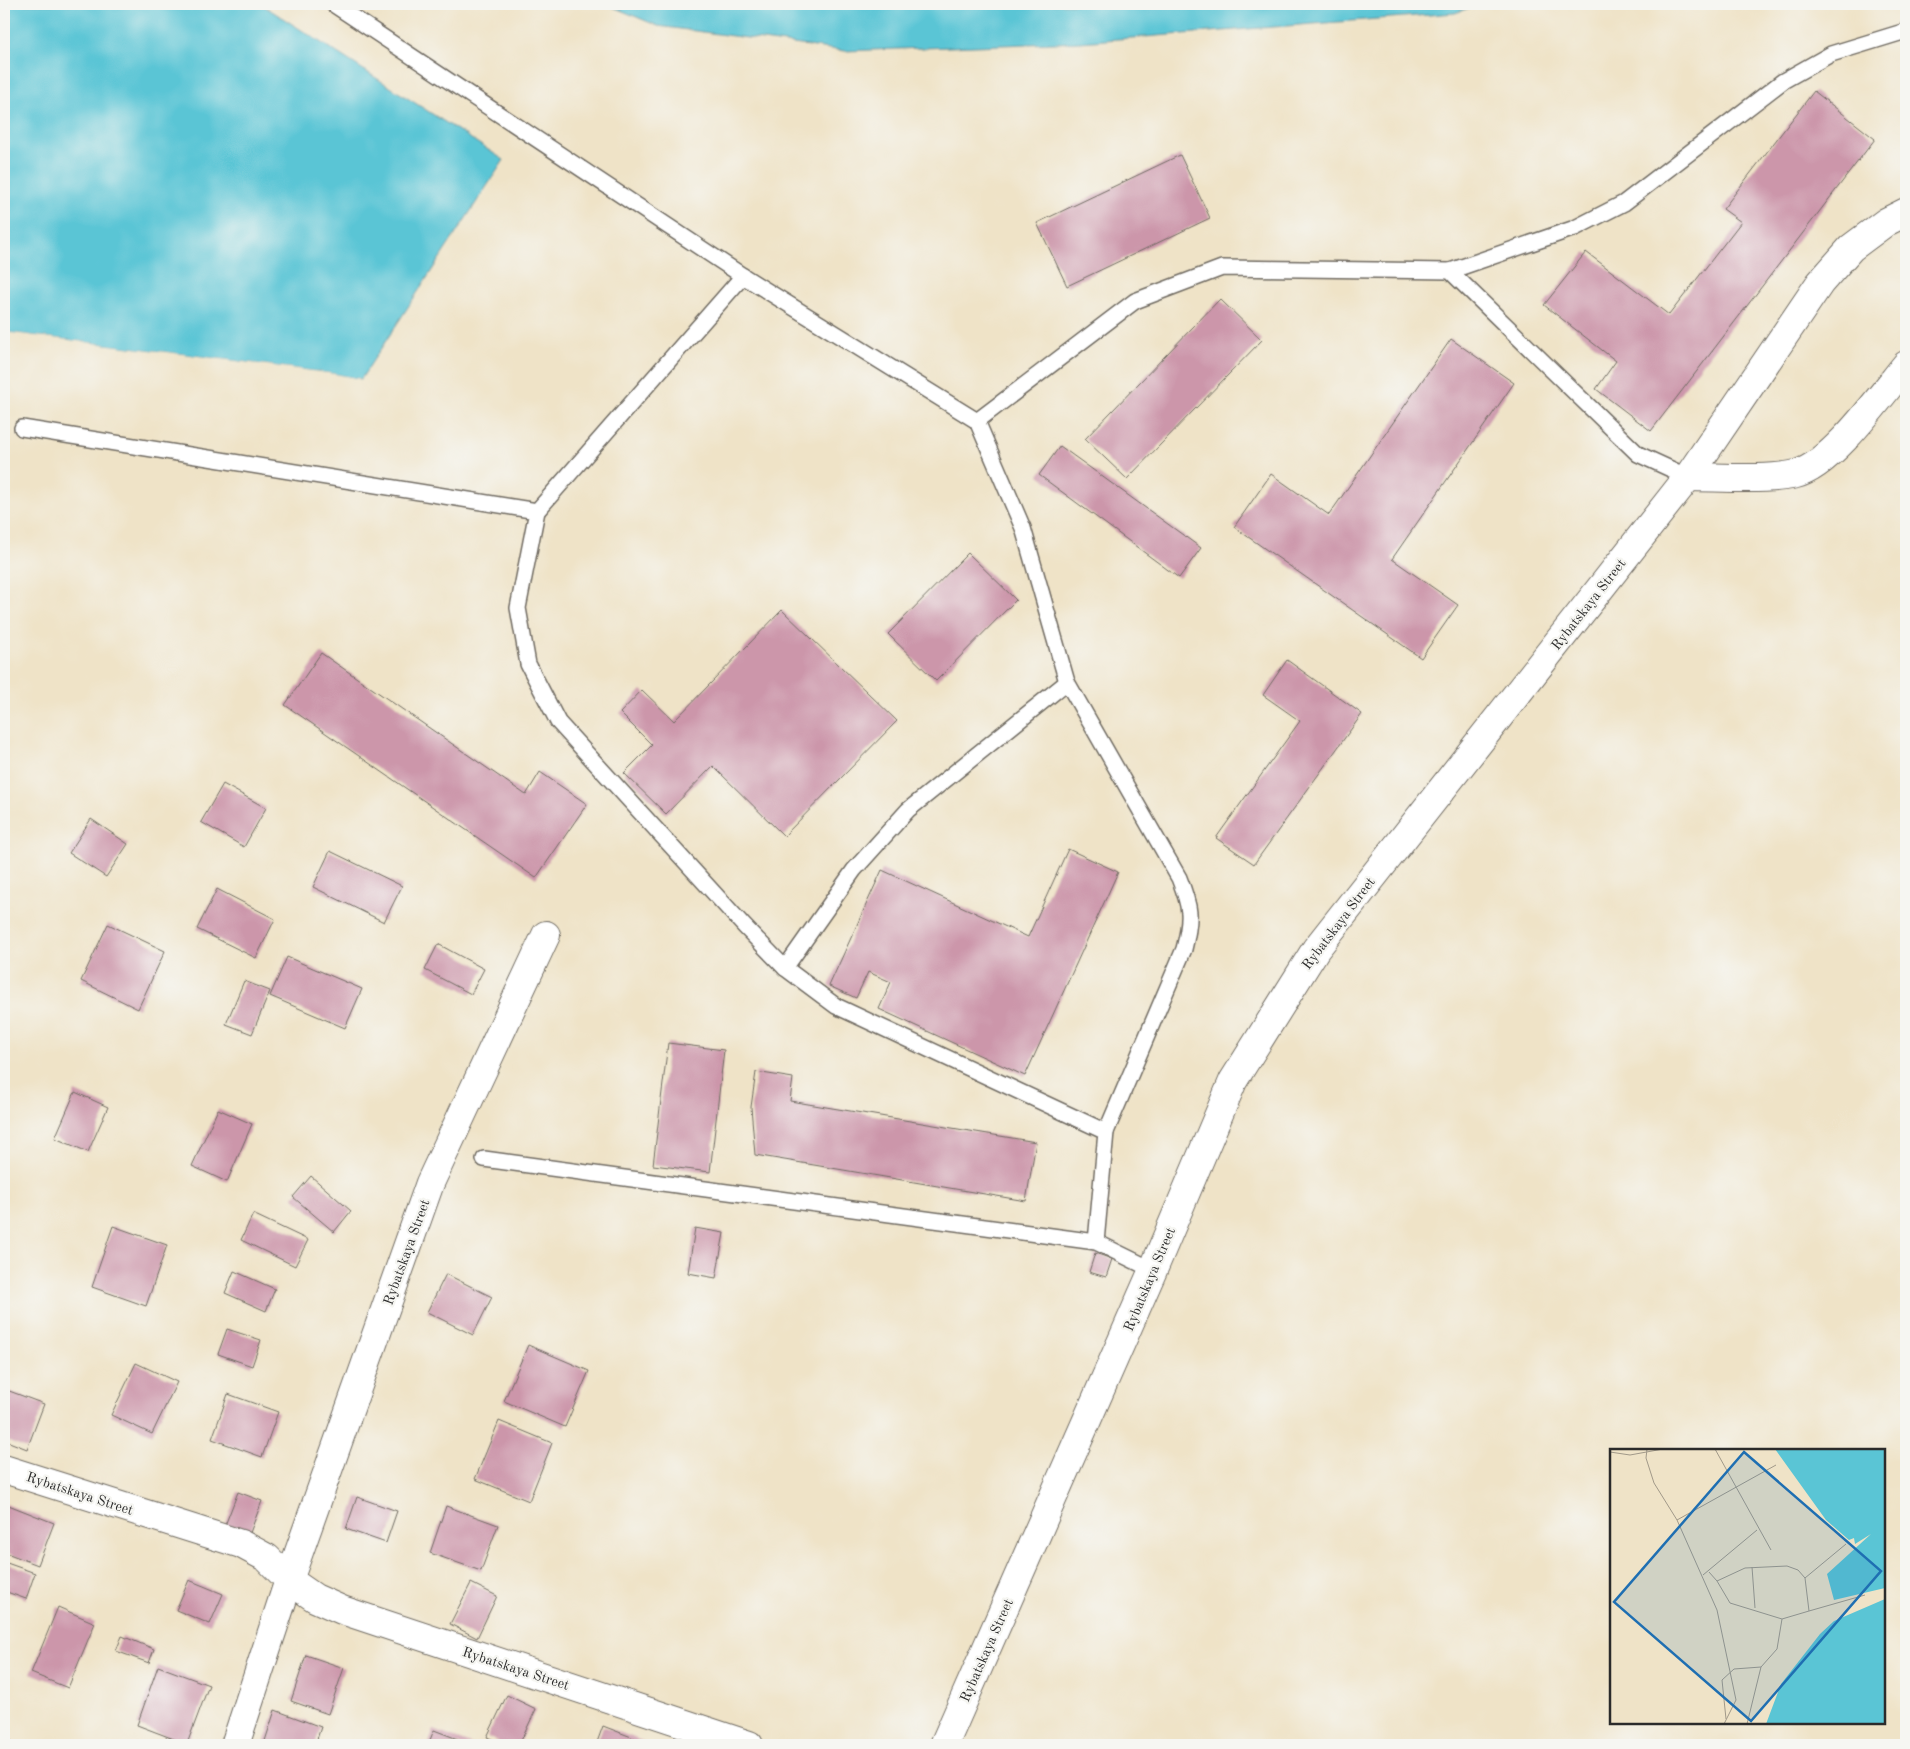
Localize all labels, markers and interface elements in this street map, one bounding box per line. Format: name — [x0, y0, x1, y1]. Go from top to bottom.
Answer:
street label: Rybatskaya Street — [1549, 556, 1629, 653]
street label: Rybatskaya Street — [1300, 875, 1378, 972]
street label: Rybatskaya Street — [381, 1198, 433, 1307]
street label: Rybatskaya Street — [1122, 1225, 1178, 1333]
inset map — [1610, 1449, 1885, 1724]
street label: Rybatskaya Street — [25, 1470, 135, 1518]
street label: Rybatskaya Street — [958, 1597, 1016, 1704]
street label: Rybatskaya Street — [461, 1645, 571, 1693]

